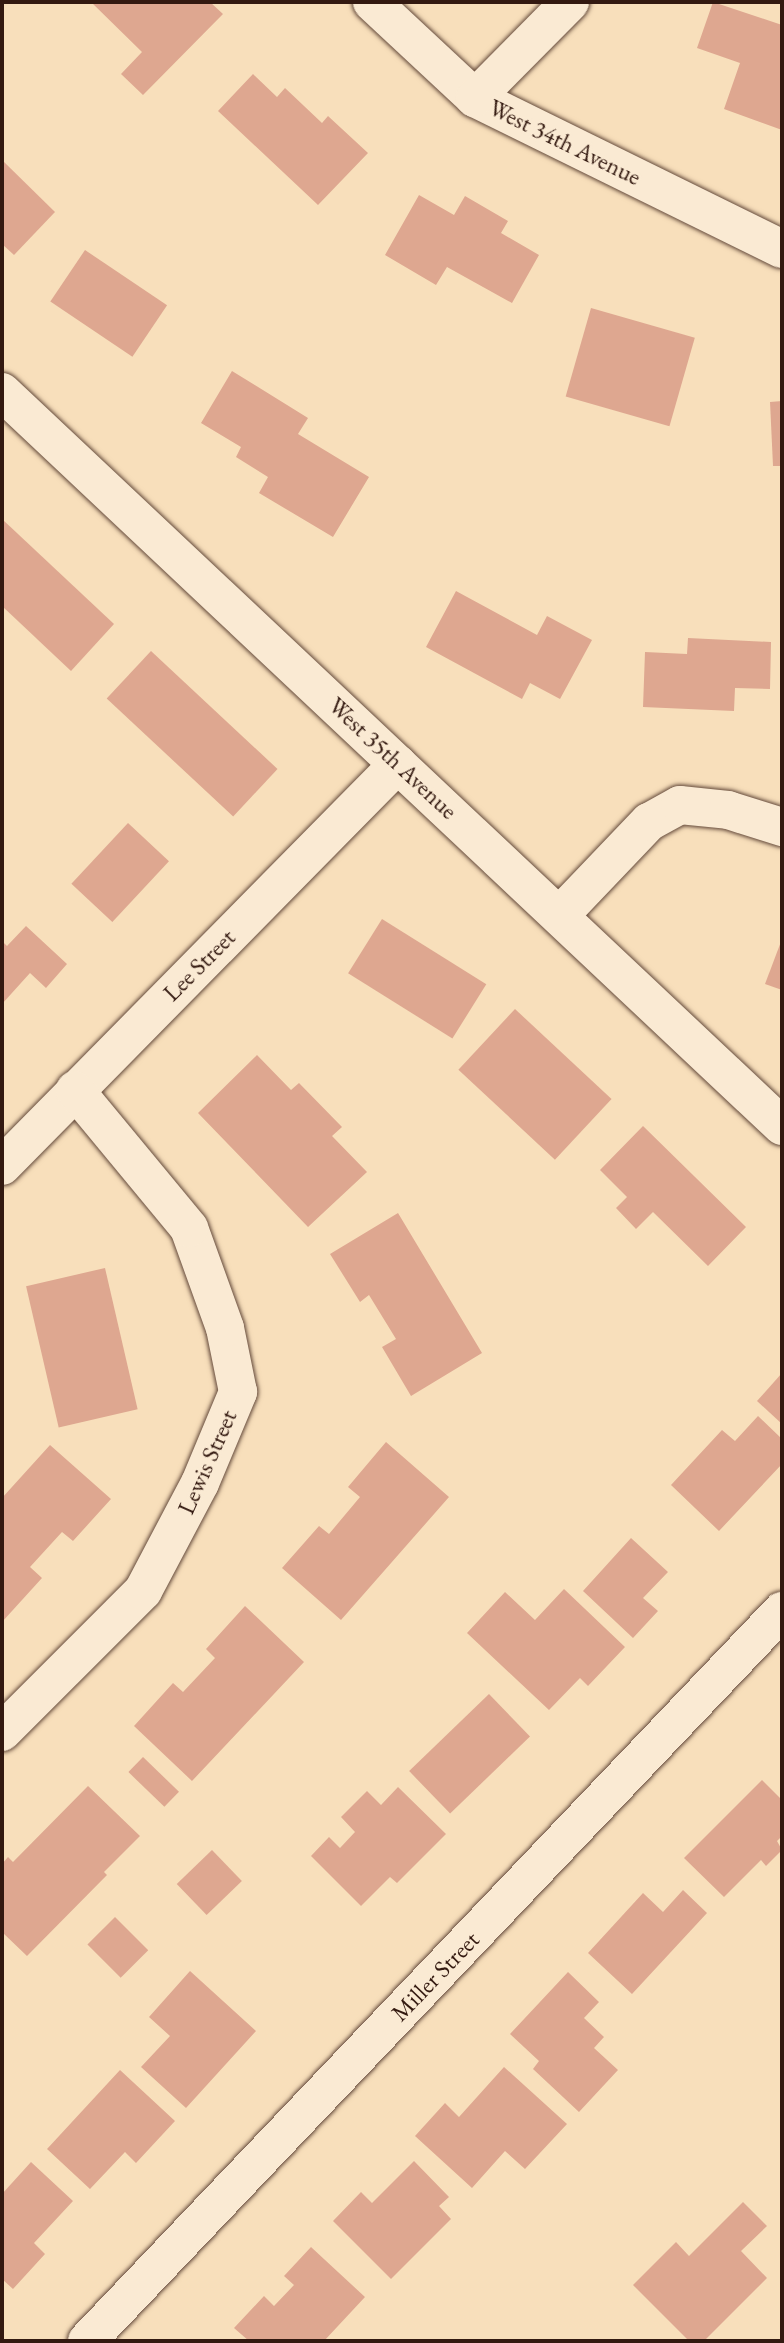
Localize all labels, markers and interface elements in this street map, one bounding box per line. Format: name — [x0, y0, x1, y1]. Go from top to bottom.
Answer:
street label: West 34th Avenue — [484, 93, 646, 191]
street label: West 35th Avenue — [323, 691, 463, 825]
street label: Lee Street — [157, 923, 241, 1007]
street label: Lewis Street — [171, 1405, 243, 1519]
street label: Miller Street — [385, 1925, 485, 2027]

